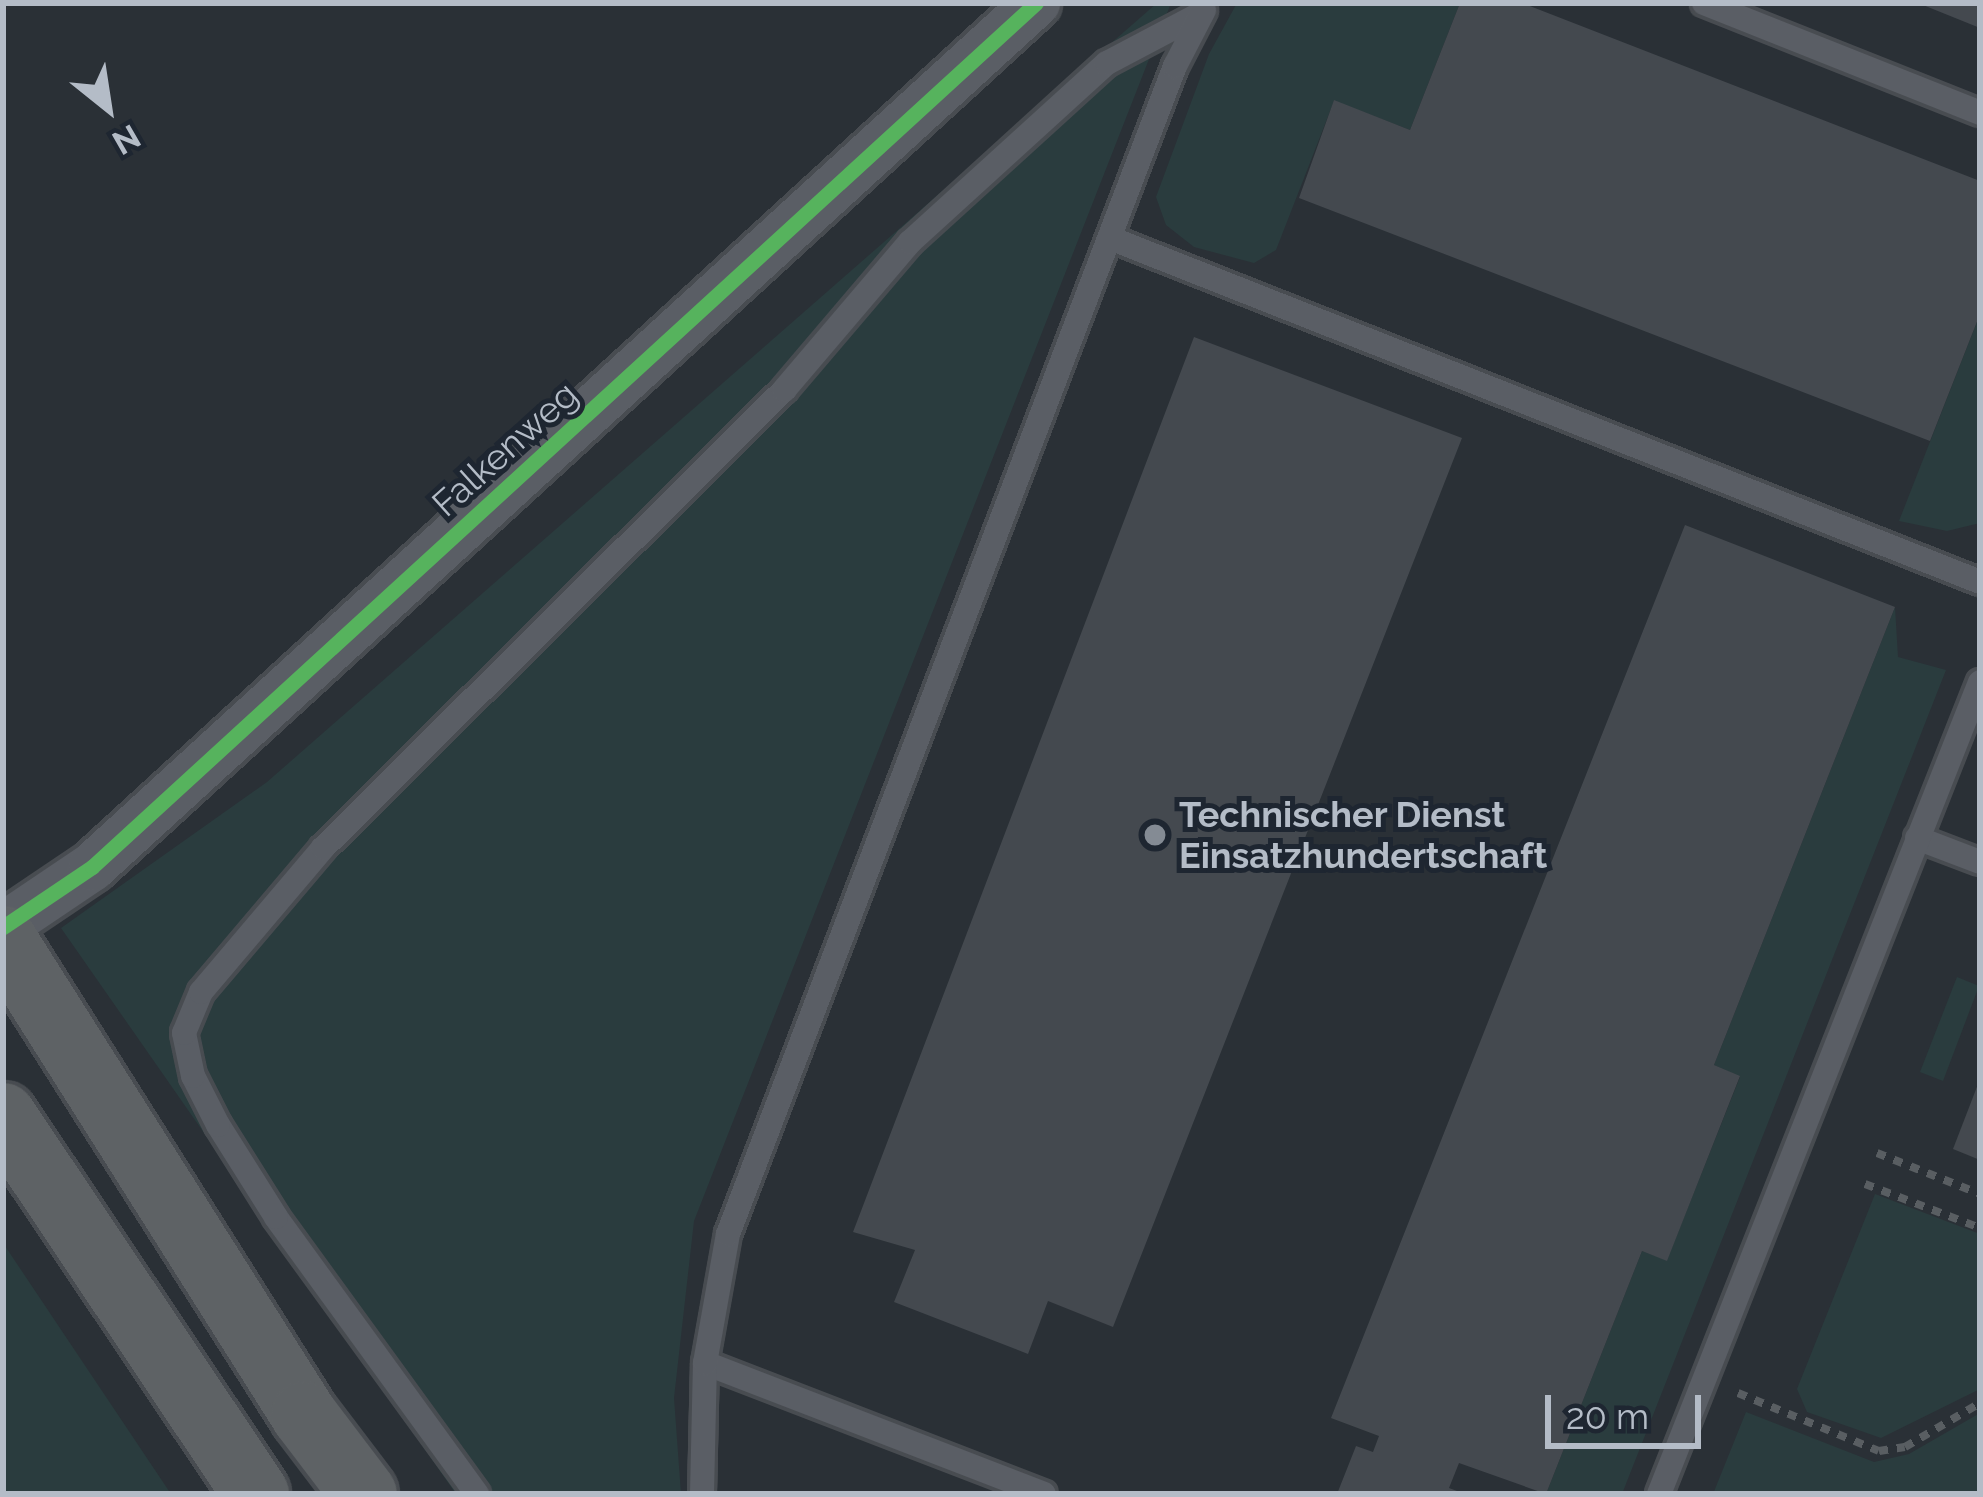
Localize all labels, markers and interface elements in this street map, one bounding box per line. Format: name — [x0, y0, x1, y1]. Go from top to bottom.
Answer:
north arrow — [48, 48, 168, 168]
text: N — [106, 116, 147, 163]
street label: Falkenweg — [424, 373, 586, 525]
place label: Technischer Dienst Einsatzhundertschaft — [1179, 792, 1547, 877]
marker: Technischer Dienst Einsatzhundertschaft — [1142, 822, 1168, 848]
scale bar — [1551, 1371, 1707, 1445]
text: 20 m — [1566, 1395, 1649, 1437]

